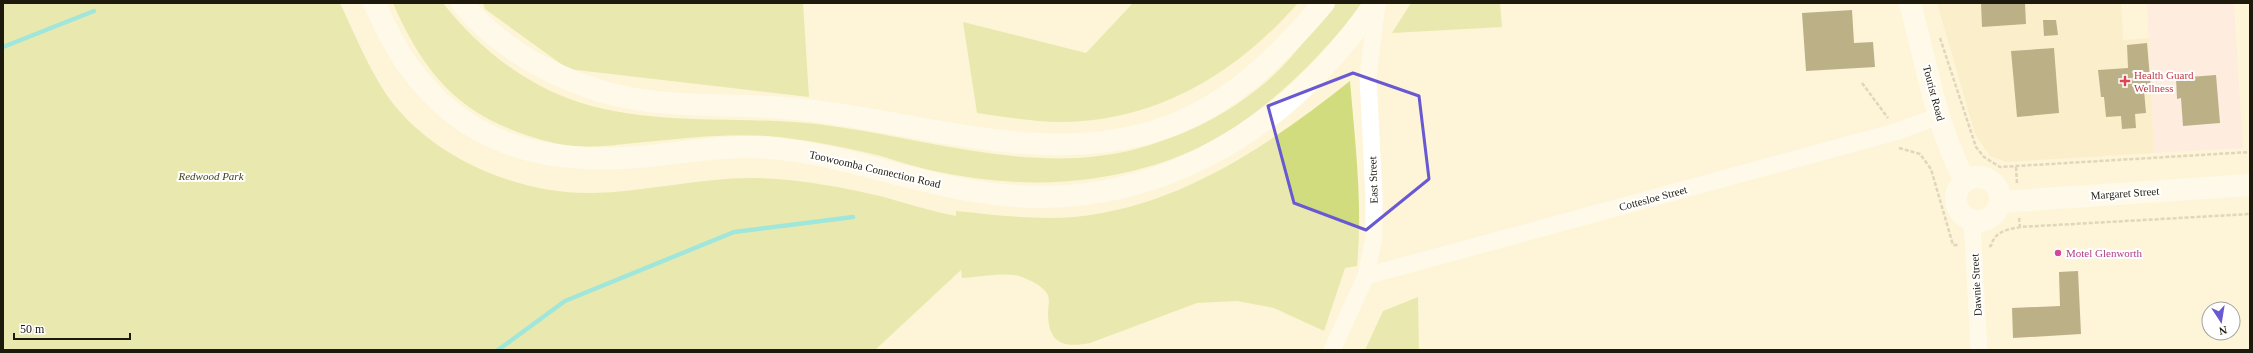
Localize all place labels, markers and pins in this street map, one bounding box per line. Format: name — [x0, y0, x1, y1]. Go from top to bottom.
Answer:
place label: Health Guard Wellness — [2134, 69, 2194, 94]
marker: Health Guard Wellness — [2119, 75, 2131, 87]
place label: Motel Glenworth — [2066, 247, 2143, 259]
marker: Motel Glenworth — [2053, 248, 2063, 258]

